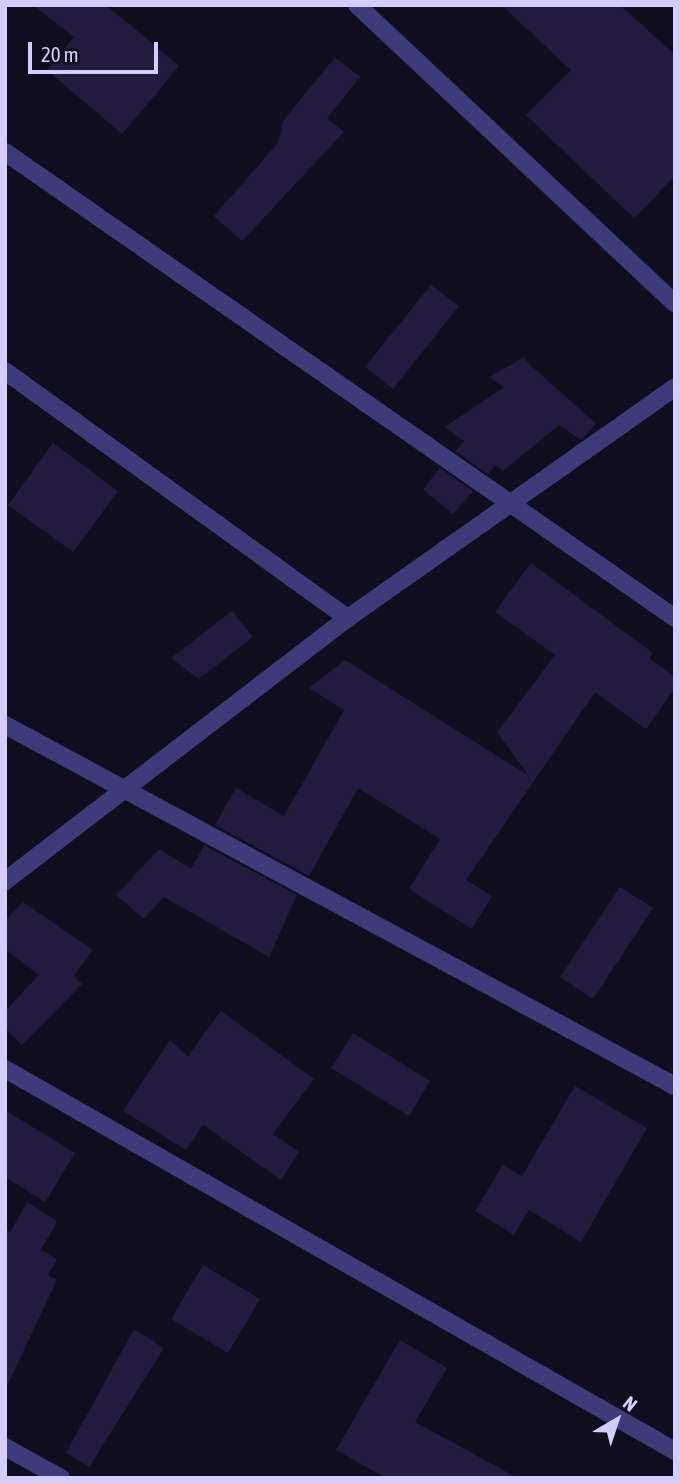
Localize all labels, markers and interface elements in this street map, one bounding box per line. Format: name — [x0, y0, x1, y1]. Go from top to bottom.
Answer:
scale bar — [32, 28, 161, 72]
text: 20 m — [41, 42, 79, 66]
north arrow — [582, 1385, 652, 1455]
text: N — [619, 1392, 641, 1416]

